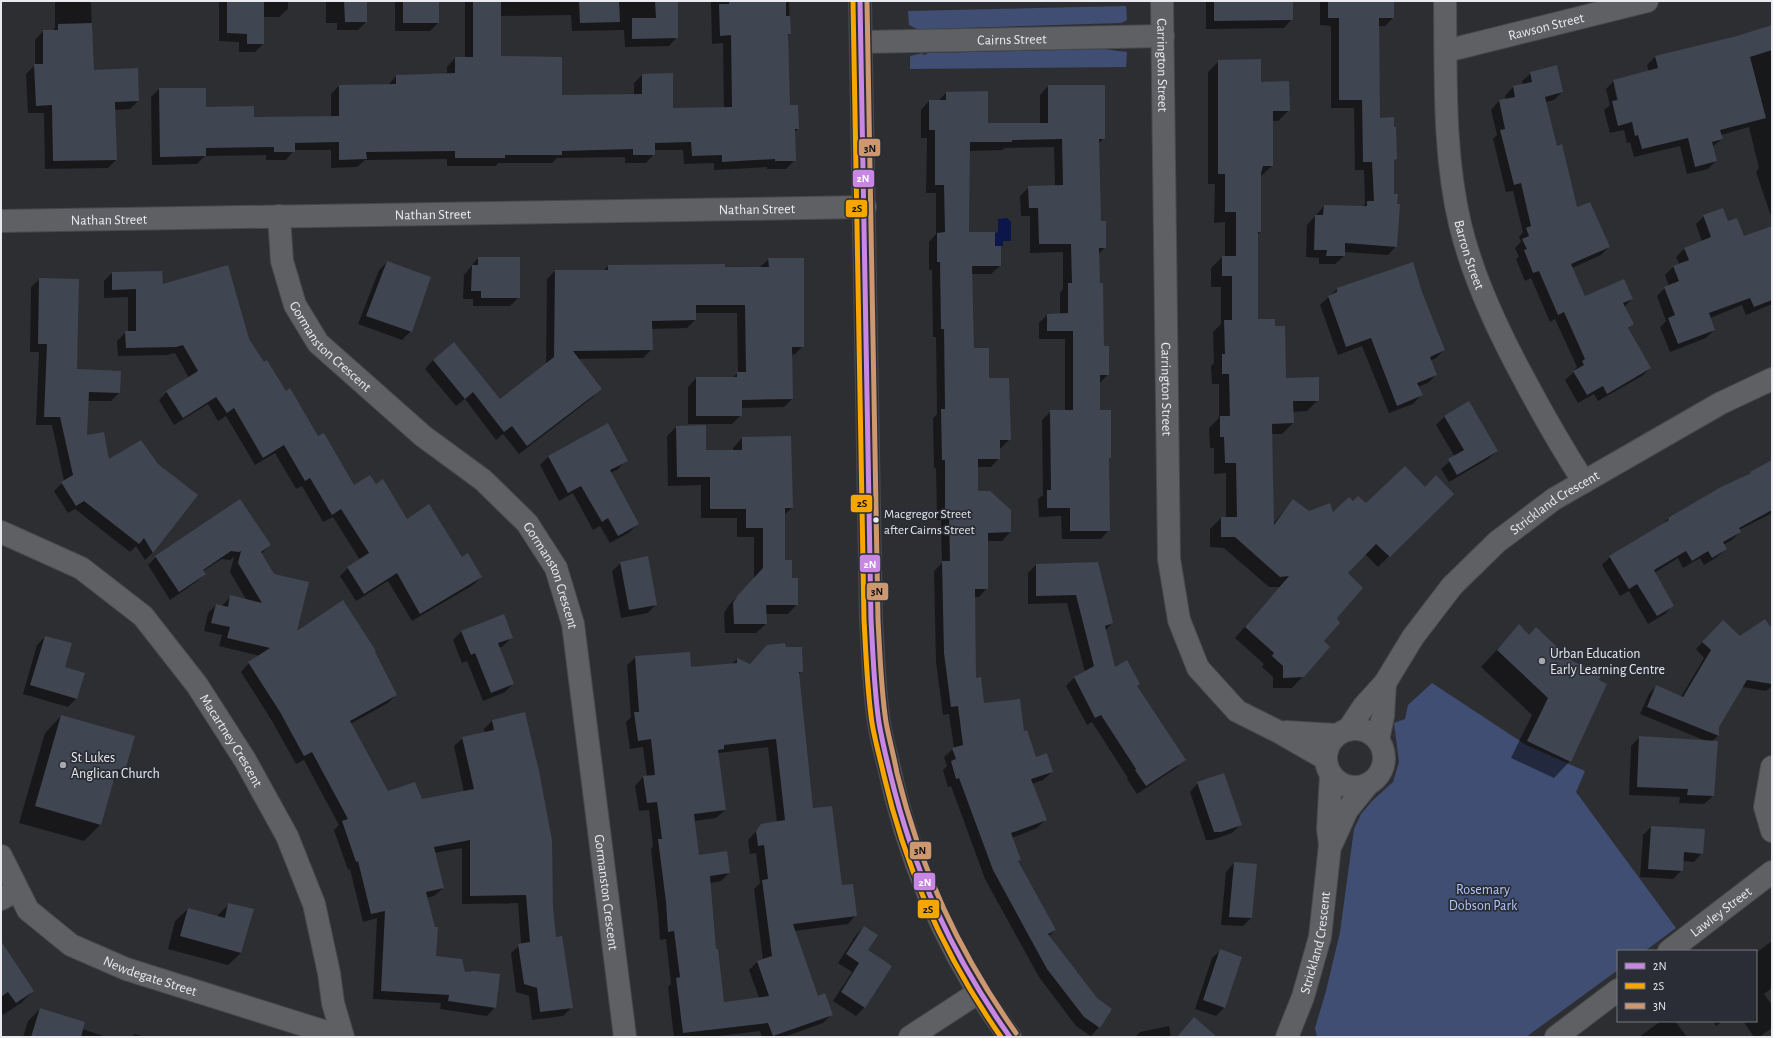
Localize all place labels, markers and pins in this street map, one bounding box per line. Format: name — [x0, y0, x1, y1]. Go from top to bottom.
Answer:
place label: Macgregor Street after Cairns Street — [884, 508, 975, 537]
marker: Macgregor Street after Cairns Street — [871, 515, 881, 525]
place label: Urban Education Early Learning Centre — [1550, 647, 1665, 677]
marker: Urban Education Early Learning Centre — [1537, 656, 1547, 666]
place label: St Lukes Anglican Church — [71, 751, 160, 781]
marker: St Lukes Anglican Church — [58, 760, 68, 770]

